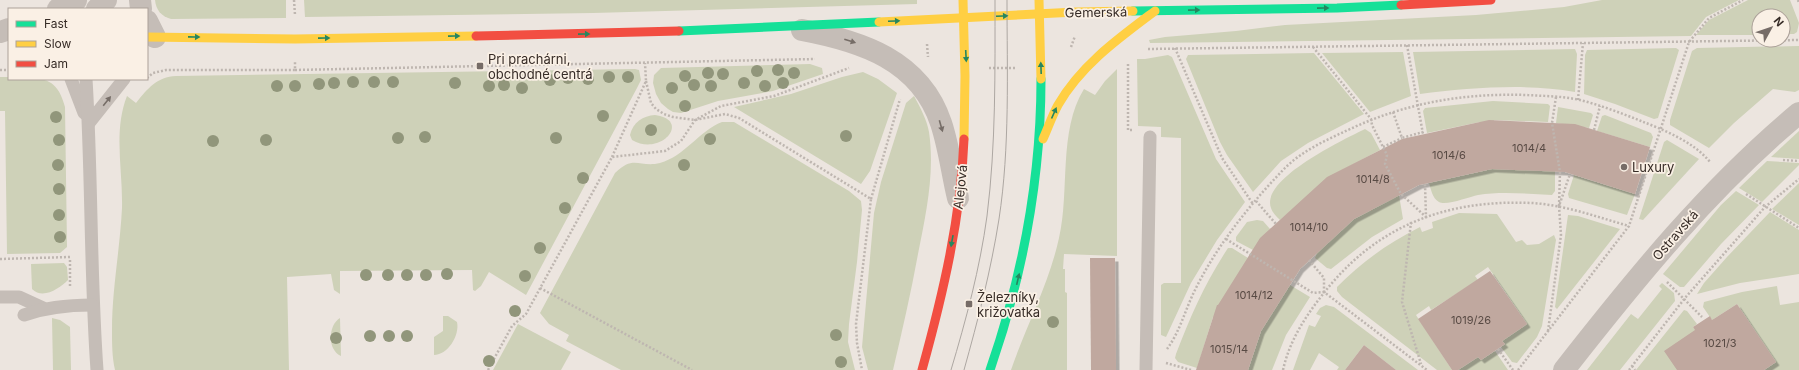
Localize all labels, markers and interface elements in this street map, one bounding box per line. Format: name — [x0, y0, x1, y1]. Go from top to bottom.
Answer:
street label: Gemerská — [1065, 3, 1127, 21]
one-way arrow — [1317, 5, 1330, 11]
one-way arrow — [1188, 7, 1201, 13]
legend — [8, 8, 148, 80]
north arrow — [1751, 8, 1791, 48]
one-way arrow — [996, 12, 1008, 19]
text: N — [1771, 14, 1787, 29]
text: Fast — [44, 16, 68, 31]
one-way arrow — [888, 18, 901, 24]
one-way arrow — [578, 31, 591, 37]
one-way arrow — [448, 33, 461, 39]
one-way arrow — [188, 34, 201, 40]
one-way arrow — [318, 35, 331, 41]
text: Slow — [44, 36, 72, 51]
one-way arrow — [845, 38, 857, 44]
one-way arrow — [963, 50, 969, 63]
place label: Pri prachárni, obchodné centrá — [488, 51, 593, 82]
text: Jam — [44, 56, 68, 71]
marker: Pri prachárni, obchodné centrá — [475, 61, 485, 71]
one-way arrow — [1037, 62, 1044, 74]
one-way arrow — [102, 96, 111, 107]
one-way arrow — [1052, 107, 1058, 119]
one-way arrow — [938, 120, 944, 132]
house number: 1014/4 — [1512, 141, 1546, 155]
house number: 1014/6 — [1432, 148, 1466, 162]
place label: Luxury — [1632, 159, 1674, 175]
marker: Luxury — [1619, 162, 1629, 172]
street label: Alejová — [950, 164, 970, 210]
house number: 1014/8 — [1356, 172, 1390, 186]
street label: Ostravská — [1649, 206, 1701, 264]
house number: 1014/10 — [1290, 220, 1328, 234]
one-way arrow — [949, 235, 955, 247]
one-way arrow — [1015, 273, 1021, 285]
house number: 1014/12 — [1235, 288, 1273, 302]
place label: Železníky, križovatka — [977, 289, 1040, 320]
marker: Železníky, križovatka — [964, 299, 974, 309]
house number: 1019/26 — [1451, 313, 1491, 327]
house number: 1021/3 — [1703, 336, 1737, 350]
house number: 1015/14 — [1210, 342, 1248, 356]

